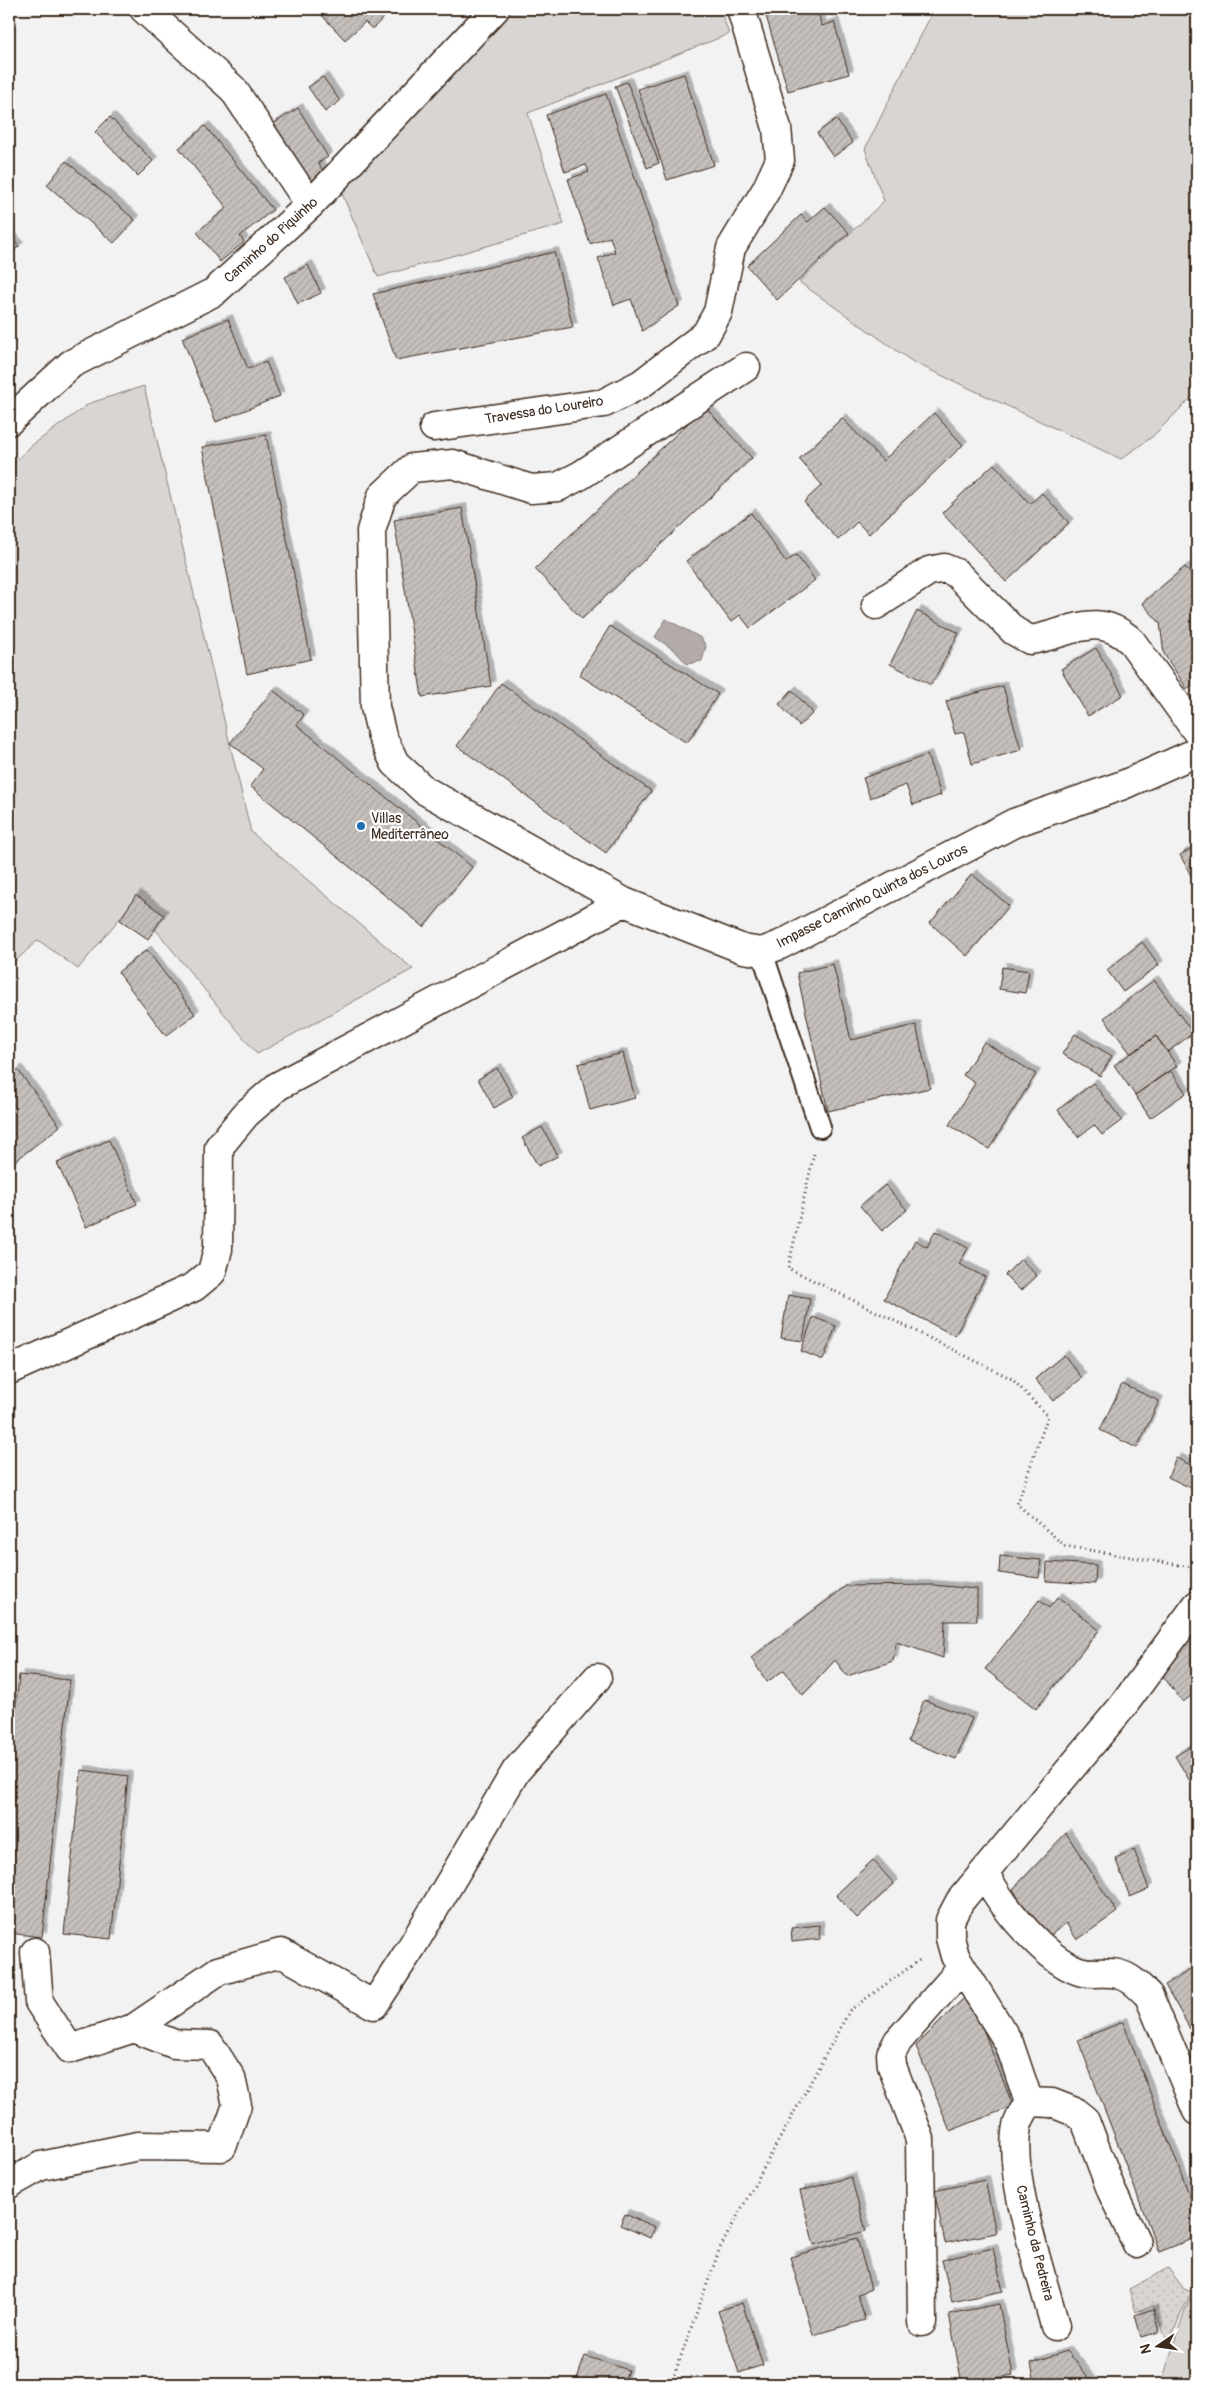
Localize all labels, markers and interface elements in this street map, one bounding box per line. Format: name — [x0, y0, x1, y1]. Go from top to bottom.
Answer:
street label: Caminho do Piquinho — [221, 193, 322, 287]
street label: Travessa do Loureiro — [483, 392, 605, 428]
place label: Villas Mediterrâneo — [371, 810, 449, 843]
marker: Villas Mediterrâneo — [355, 820, 367, 832]
street label: Impasse Caminho Quinta dos Louros — [774, 840, 971, 952]
street label: Caminho da Pedreira — [1012, 2183, 1058, 2303]
north arrow — [1134, 2320, 1184, 2370]
text: N — [1136, 2342, 1155, 2355]

